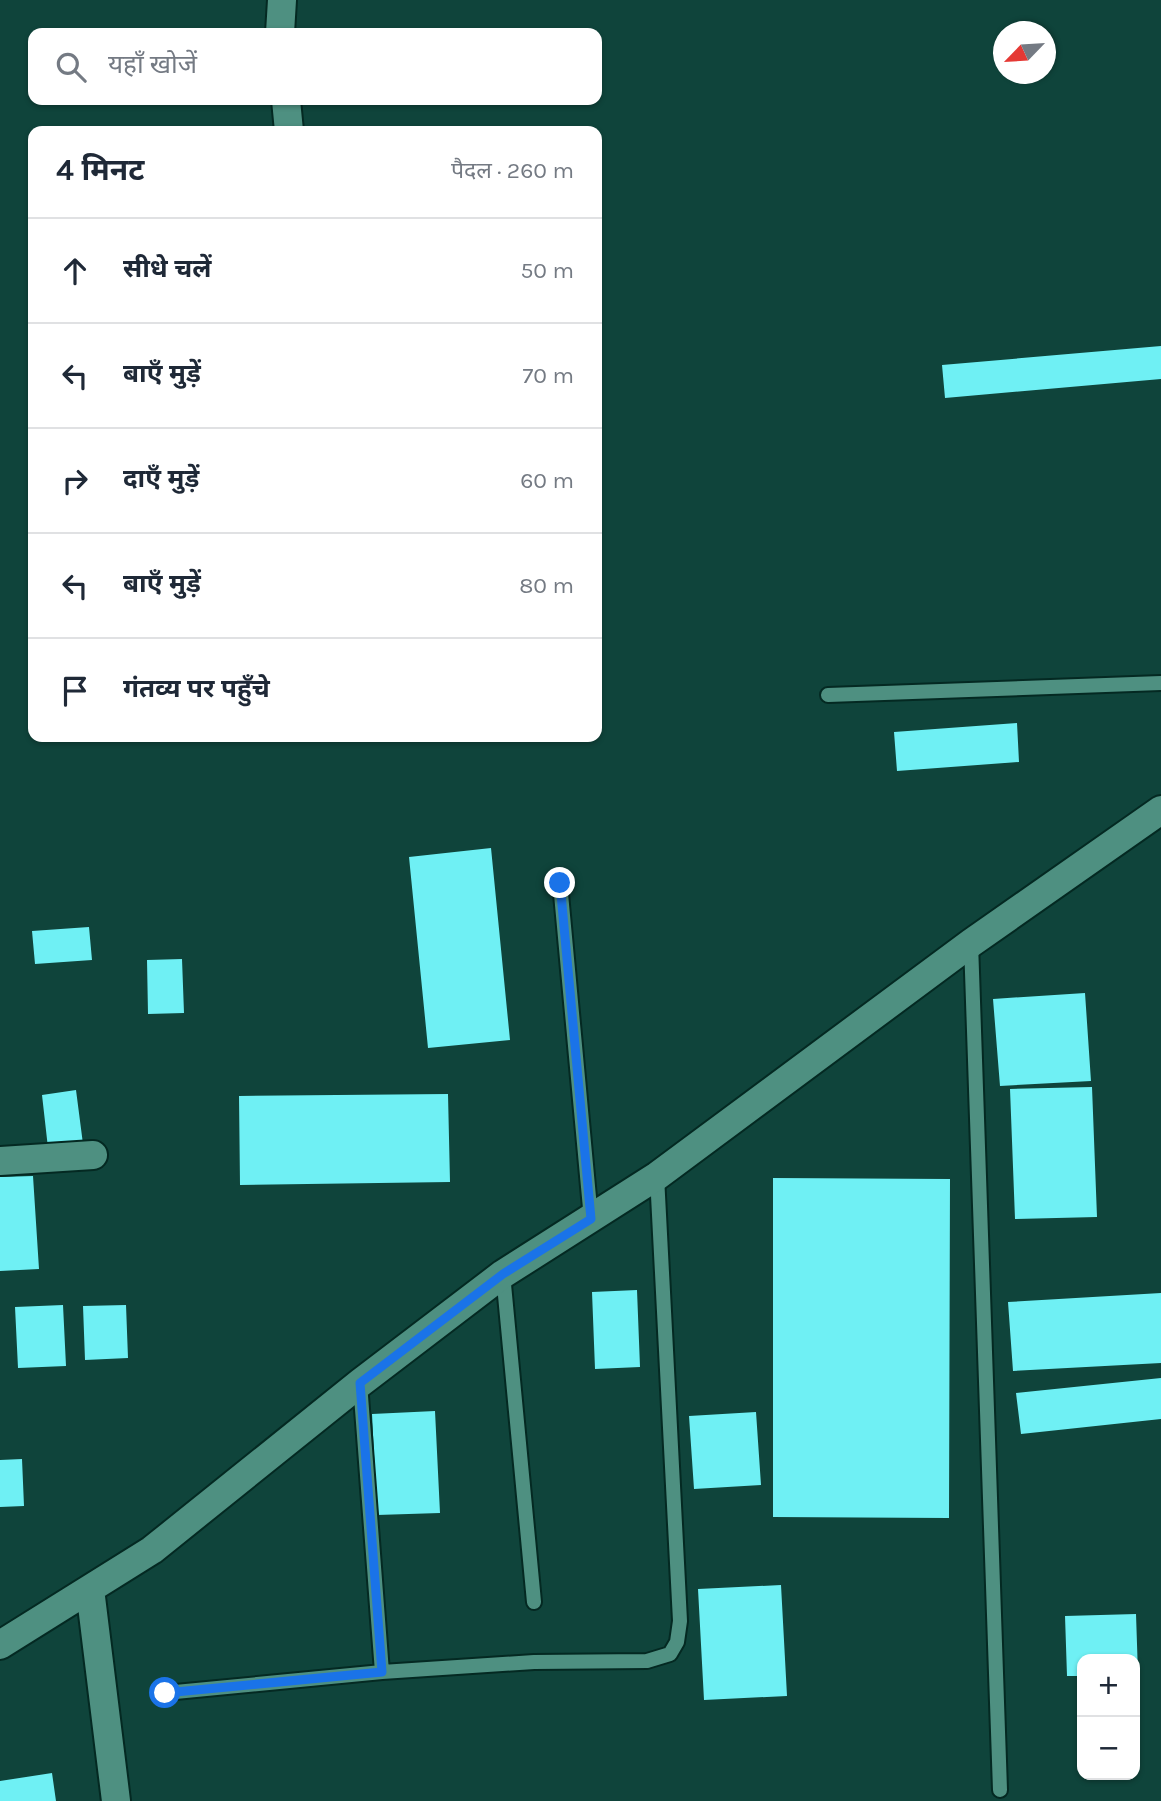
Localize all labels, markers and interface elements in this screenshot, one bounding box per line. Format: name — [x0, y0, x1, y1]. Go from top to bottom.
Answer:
north arrow — [993, 21, 1056, 84]
search box — [28, 28, 602, 105]
icon: search — [52, 48, 90, 86]
text: यहाँ खोजें — [108, 49, 197, 80]
text: 4 मिनट — [56, 152, 144, 188]
text: पैदल · 260 m — [451, 157, 574, 184]
icon: ahead — [56, 252, 94, 290]
text: सीधे चलें — [123, 253, 212, 284]
text: 50 m — [520, 257, 574, 284]
icon: left — [56, 357, 94, 395]
text: बाएँ मुड़ें — [123, 358, 201, 389]
text: 70 m — [523, 362, 574, 389]
icon: right — [56, 462, 94, 500]
text: दाएँ मुड़ें — [123, 463, 199, 494]
text: 60 m — [520, 467, 574, 494]
icon: left — [56, 567, 94, 605]
text: बाएँ मुड़ें — [123, 568, 201, 599]
text: 80 m — [519, 572, 574, 599]
icon: arrive — [56, 672, 94, 710]
text: गंतव्य पर पहुँचे — [123, 673, 270, 704]
route end — [544, 867, 575, 898]
map controls — [1077, 1654, 1140, 1780]
button: + — [1077, 1654, 1140, 1717]
route start — [149, 1677, 180, 1708]
button: − — [1077, 1717, 1140, 1780]

